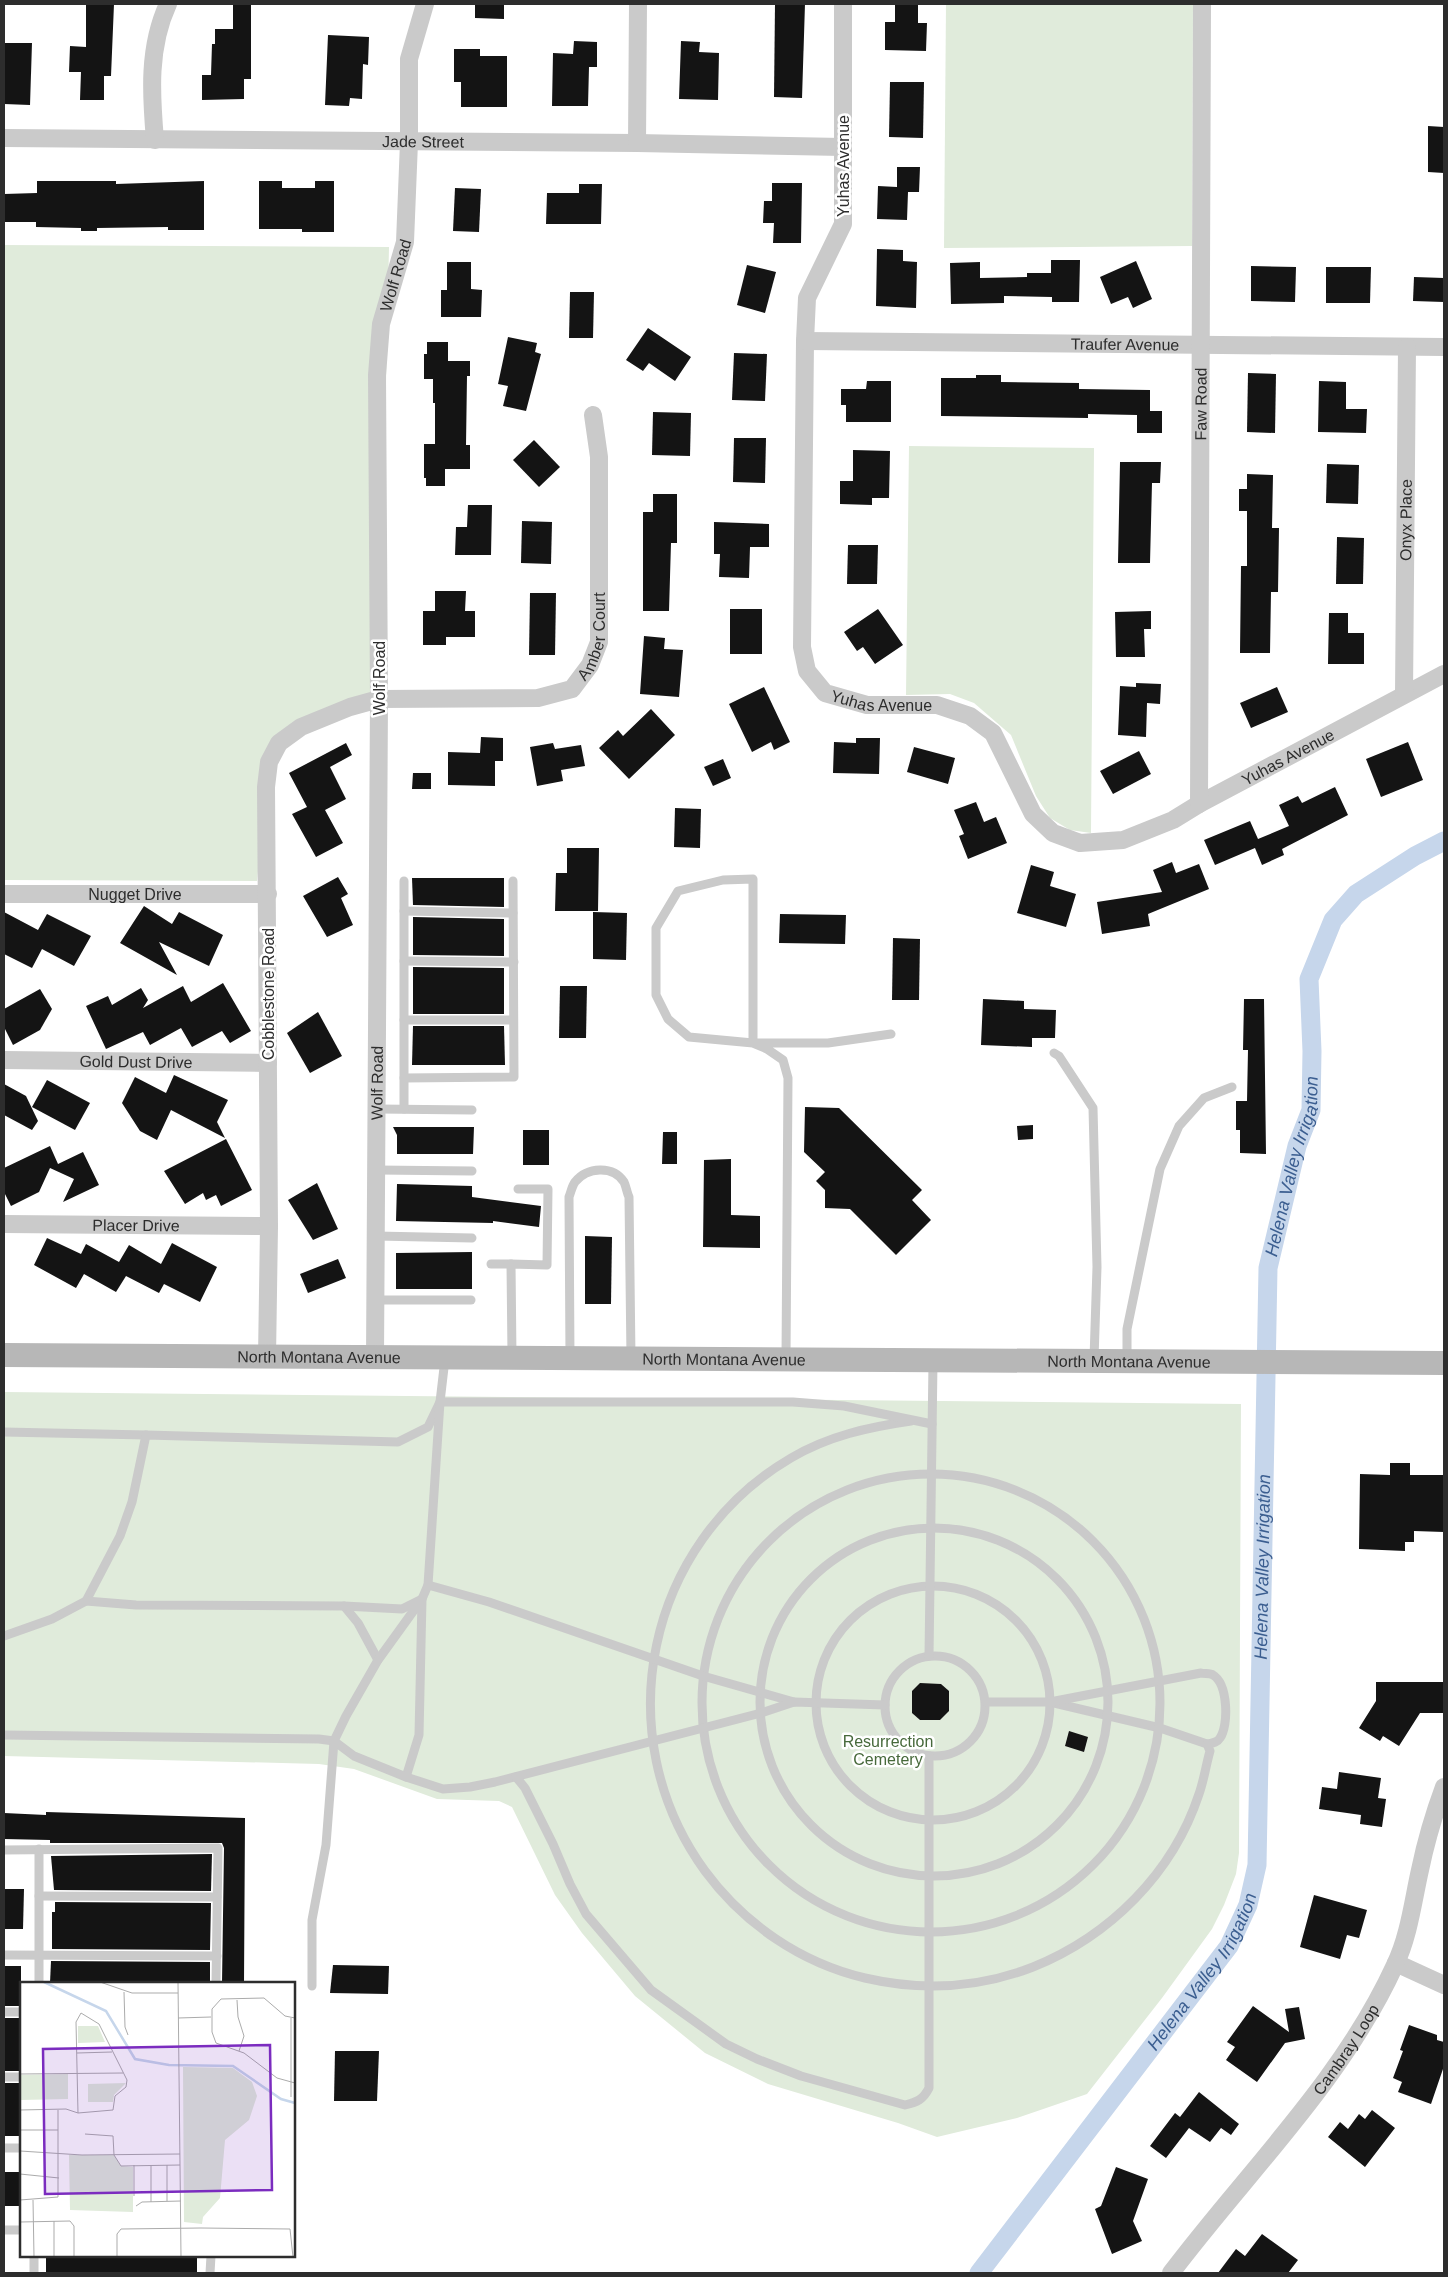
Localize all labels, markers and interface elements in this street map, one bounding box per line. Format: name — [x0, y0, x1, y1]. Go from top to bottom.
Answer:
street label: Yuhas Avenue — [835, 115, 852, 217]
street label: Jade Street — [382, 132, 465, 150]
street label: Wolf Road — [377, 237, 414, 313]
street label: Traufer Avenue — [1071, 335, 1179, 353]
street label: Faw Road — [1192, 367, 1209, 441]
street label: Onyx Place — [1397, 479, 1414, 561]
street label: Amber Court — [573, 592, 608, 683]
street label: Wolf Road — [371, 641, 388, 715]
street label: Yuhas Avenue — [829, 687, 932, 714]
street label: Yuhas Avenue — [1239, 725, 1337, 788]
street label: Nugget Drive — [88, 886, 182, 903]
street label: Cobblestone Road — [260, 928, 277, 1060]
street label: Wolf Road — [368, 1046, 385, 1120]
street label: Gold Dust Drive — [79, 1052, 193, 1071]
water label: Helena Valley Irrigation — [1261, 1076, 1322, 1258]
street label: Placer Drive — [92, 1216, 180, 1234]
street label: North Montana Avenue — [237, 1348, 401, 1366]
street label: North Montana Avenue — [642, 1350, 806, 1368]
street label: North Montana Avenue — [1047, 1352, 1211, 1370]
water label: Helena Valley Irrigation — [1251, 1474, 1274, 1660]
park label: Resurrection Cemetery — [843, 1733, 933, 1768]
water label: Helena Valley Irrigation — [1143, 1891, 1260, 2054]
inset map — [20, 1982, 295, 2257]
street label: Cambray Loop — [1310, 2001, 1382, 2098]

